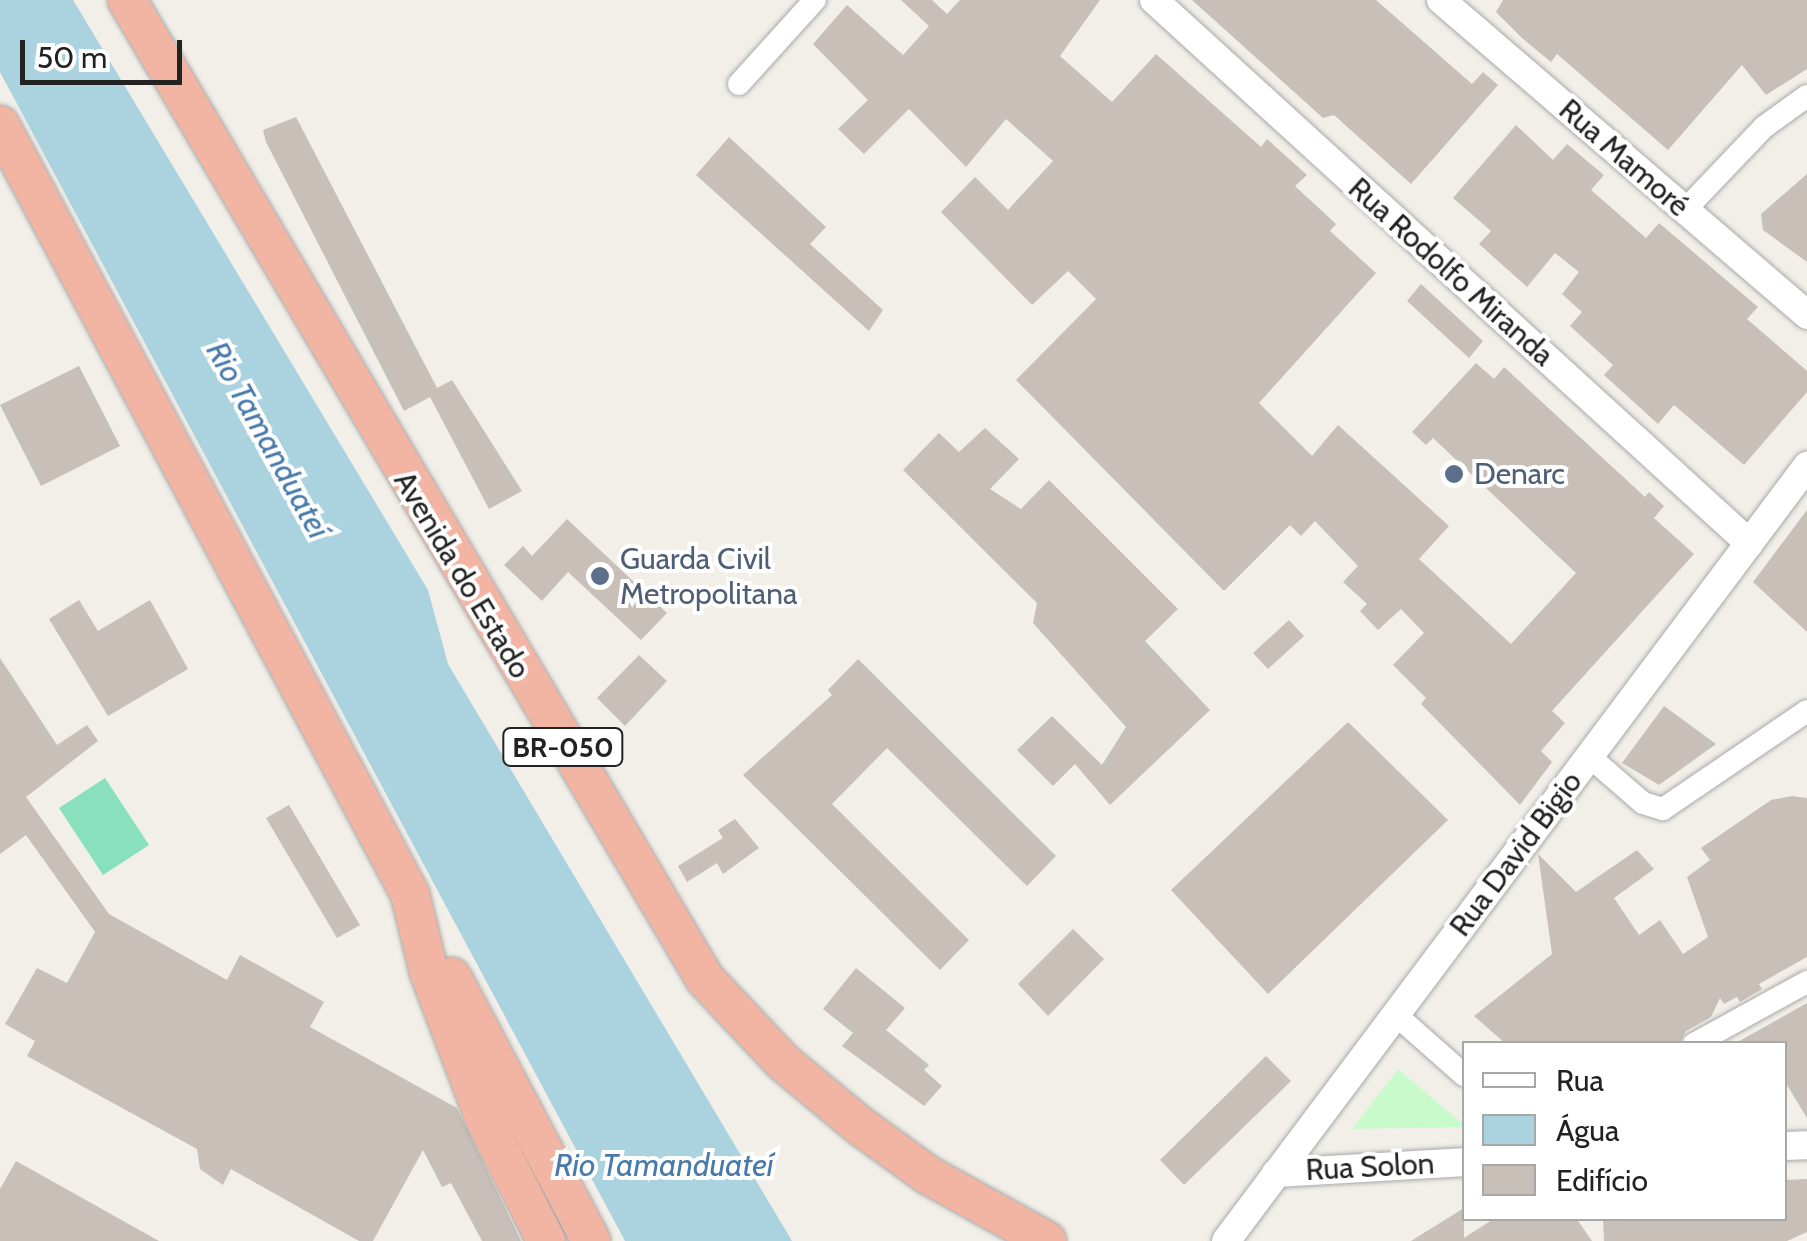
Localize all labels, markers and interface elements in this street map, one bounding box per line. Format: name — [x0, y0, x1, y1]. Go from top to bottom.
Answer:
scale bar — [25, 20, 188, 82]
text: 50 m — [37, 39, 107, 76]
street label: Rua Mamoré — [1552, 92, 1696, 224]
street label: Rua Rodolfo Miranda — [1341, 170, 1561, 374]
water label: Rio Tamanduateí — [198, 335, 338, 545]
place label: Denarc — [1474, 456, 1565, 492]
marker: Denarc — [1443, 463, 1465, 485]
street label: Avenida do Estado — [386, 465, 538, 685]
place label: Guarda Civil Metropolitana — [620, 541, 797, 612]
marker: Guarda Civil Metropolitana — [589, 565, 611, 587]
road number: BR-050 — [500, 724, 626, 770]
street label: Rua David Bigio — [1442, 764, 1590, 944]
legend — [1462, 1041, 1787, 1221]
text: Rua — [1556, 1062, 1604, 1099]
text: Água — [1556, 1112, 1619, 1149]
water label: Rio Tamanduateí — [554, 1146, 774, 1184]
street label: Rua Solon — [1305, 1146, 1435, 1188]
text: Edifício — [1556, 1162, 1648, 1199]

